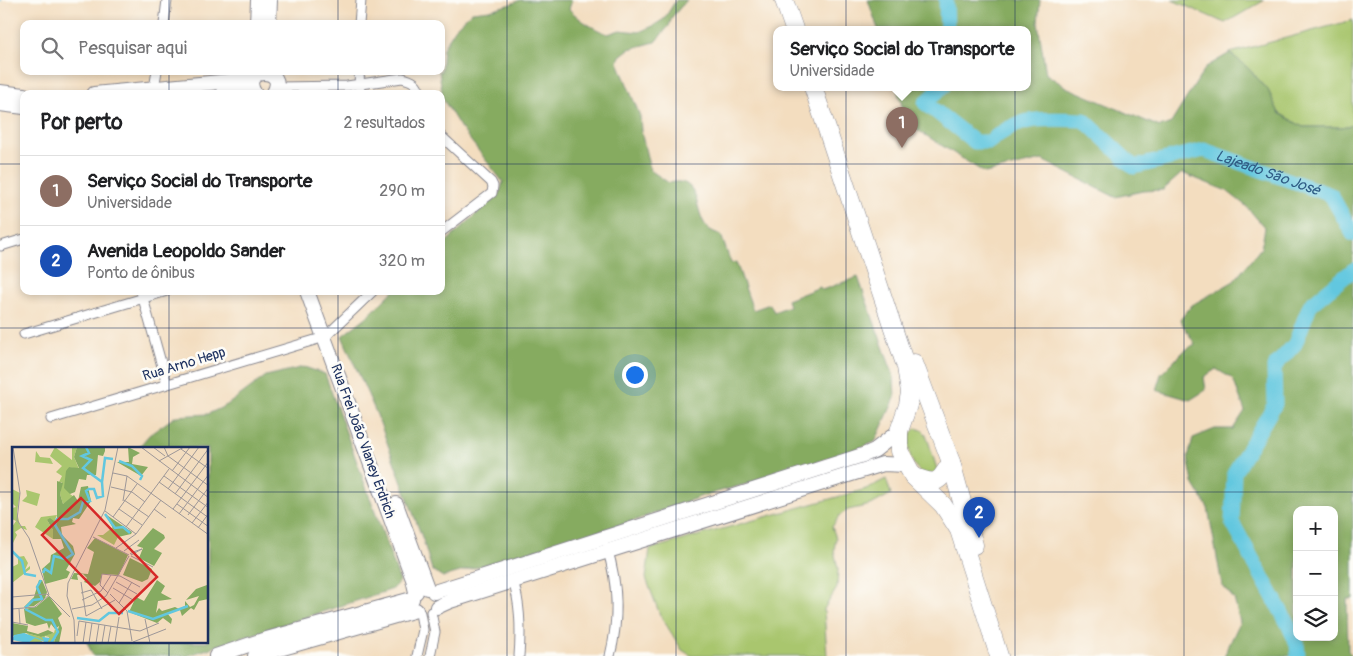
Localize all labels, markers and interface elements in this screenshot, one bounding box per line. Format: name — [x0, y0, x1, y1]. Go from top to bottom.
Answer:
search box — [20, 20, 445, 75]
popup — [773, 26, 1031, 91]
icon: search — [38, 34, 66, 62]
text: Pesquisar aqui — [78, 36, 187, 60]
text: Serviço Social do Transporte — [789, 37, 1015, 61]
text: Universidade — [789, 61, 874, 81]
pin: 1 — [886, 107, 918, 148]
text: Por perto — [40, 109, 122, 136]
text: 2 resultados — [343, 113, 425, 133]
water label: Lajeado São José — [1213, 145, 1324, 200]
text: Serviço Social do Transporte — [87, 169, 312, 193]
text: 1 — [53, 181, 59, 201]
text: 290 m — [379, 181, 425, 201]
text: Universidade — [87, 193, 172, 213]
text: Avenida Leopoldo Sander — [87, 239, 285, 263]
text: 2 — [52, 251, 60, 271]
text: 320 m — [379, 251, 425, 271]
text: Ponto de ônibus — [87, 263, 195, 283]
street label: Rua Arno Hepp — [140, 343, 228, 385]
street label: Rua Frei João Vianey Erdrich — [327, 361, 399, 521]
your location — [622, 362, 648, 388]
inset map — [12, 447, 209, 644]
pin: 2 — [963, 497, 995, 538]
map controls — [1293, 506, 1338, 641]
button: + — [1293, 506, 1338, 551]
button: − — [1293, 551, 1338, 596]
button: layers — [1293, 596, 1338, 641]

